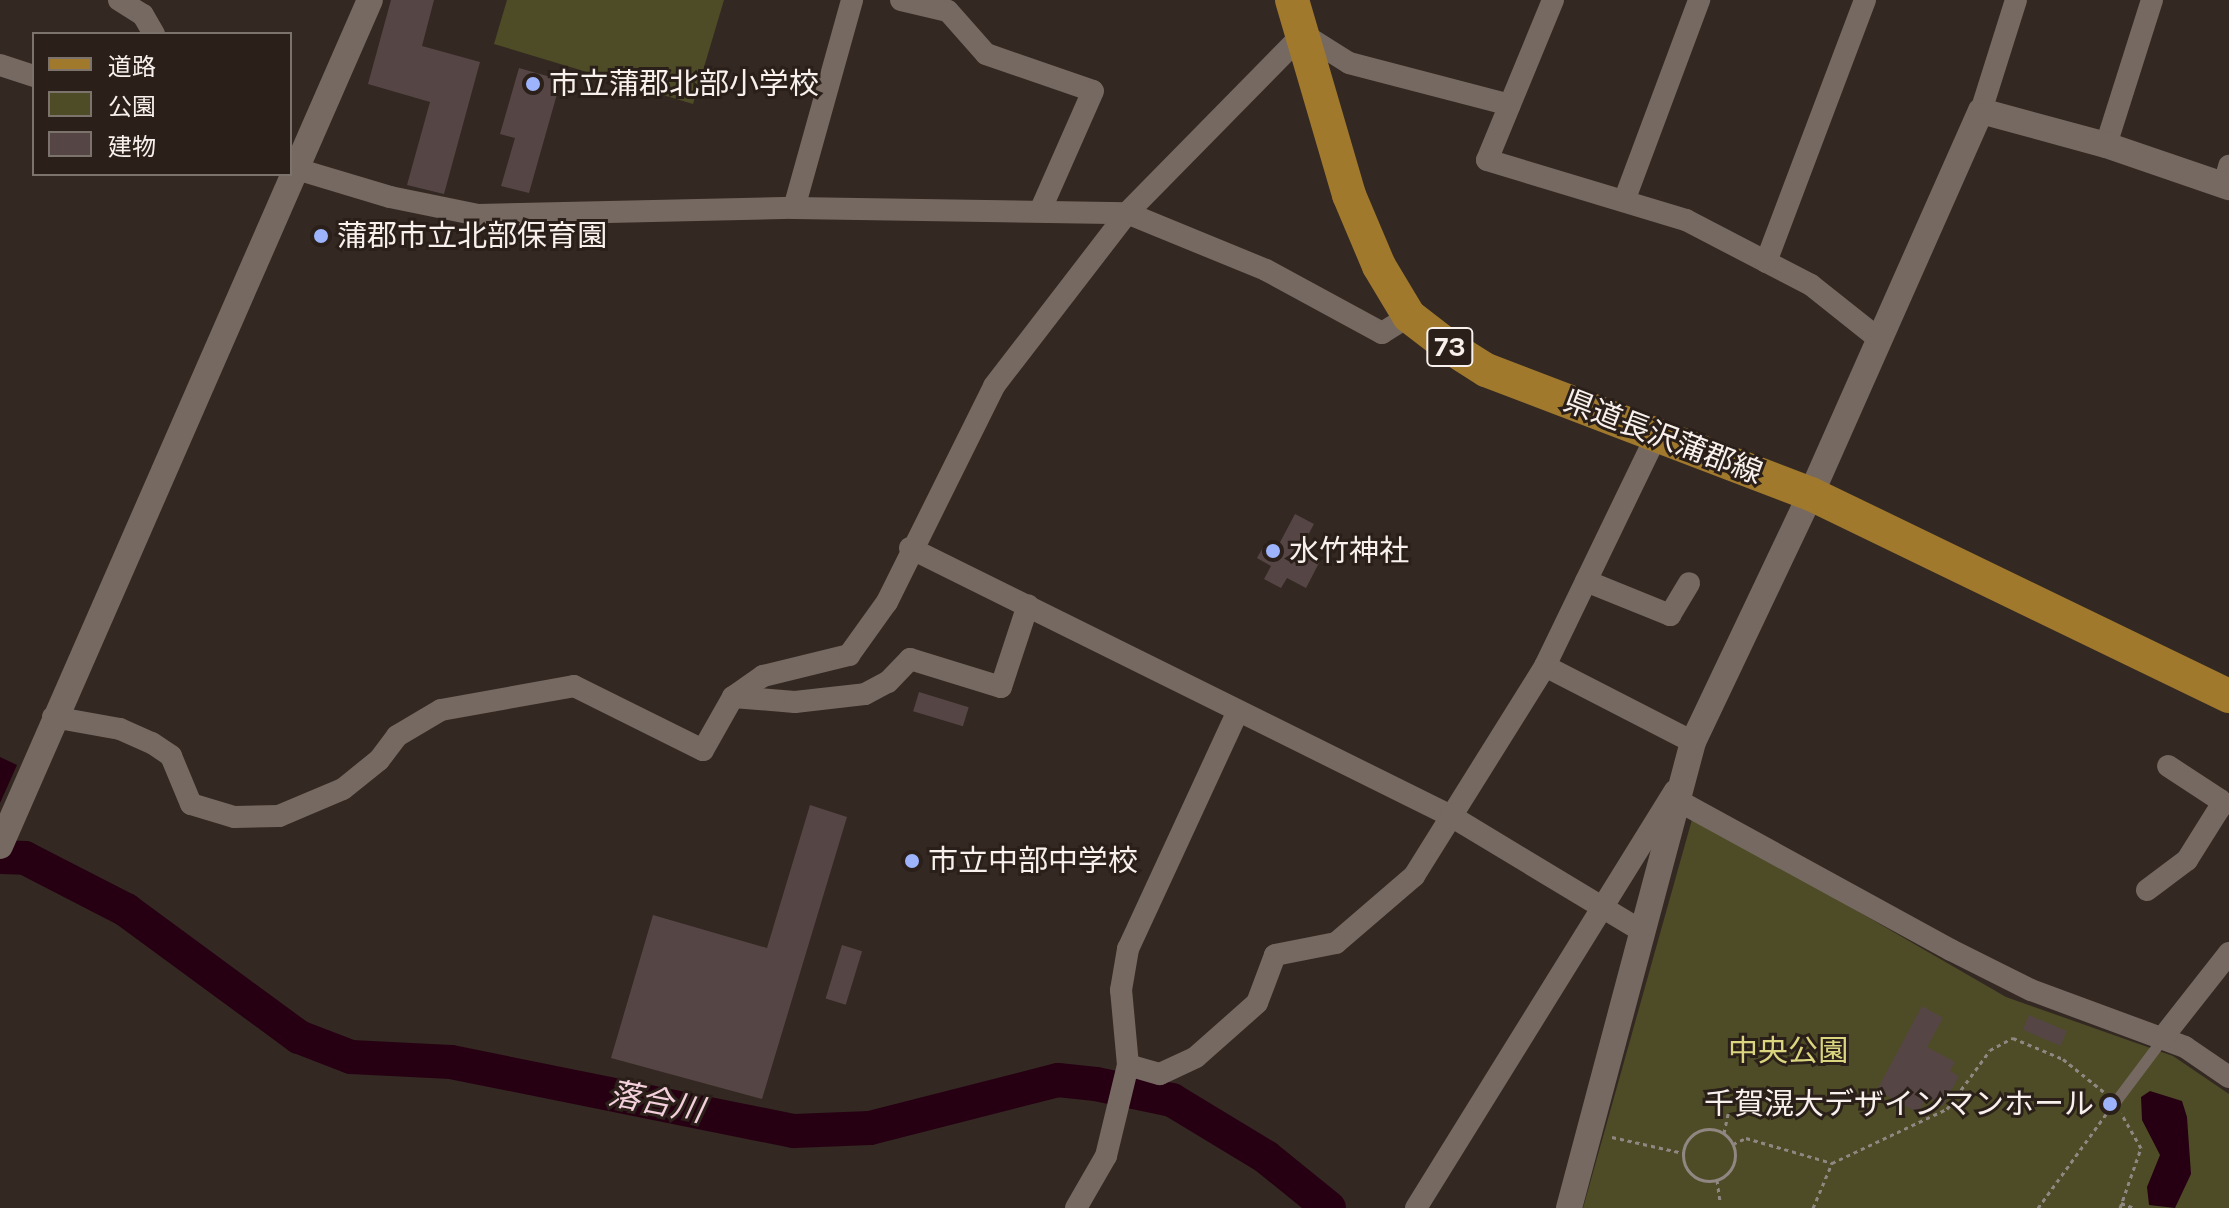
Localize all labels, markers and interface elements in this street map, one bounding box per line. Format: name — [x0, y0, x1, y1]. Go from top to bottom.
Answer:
legend — [32, 32, 292, 176]
text: 道路 — [108, 53, 156, 81]
place label: 市立蒲郡北部小学校 — [549, 66, 819, 102]
marker: 市立蒲郡北部小学校 — [524, 75, 542, 93]
text: 公園 — [108, 93, 156, 121]
text: 建物 — [108, 133, 156, 161]
place label: 蒲郡市立北部保育園 — [337, 218, 607, 254]
marker: 蒲郡市立北部保育園 — [312, 227, 330, 245]
road number: 73 — [1426, 323, 1474, 371]
street label: 県道長沢蒲郡線 — [1559, 383, 1767, 491]
place label: 水竹神社 — [1289, 533, 1409, 569]
marker: 水竹神社 — [1264, 542, 1282, 560]
place label: 市立中部中学校 — [928, 843, 1138, 879]
marker: 市立中部中学校 — [903, 852, 921, 870]
park label: 中央公園 — [1728, 1033, 1848, 1069]
water label: 落合川 — [605, 1075, 707, 1131]
place label: 千賀滉大デザインマンホール — [1704, 1086, 2094, 1122]
marker: 千賀滉大デザインマンホール — [2101, 1095, 2119, 1113]

